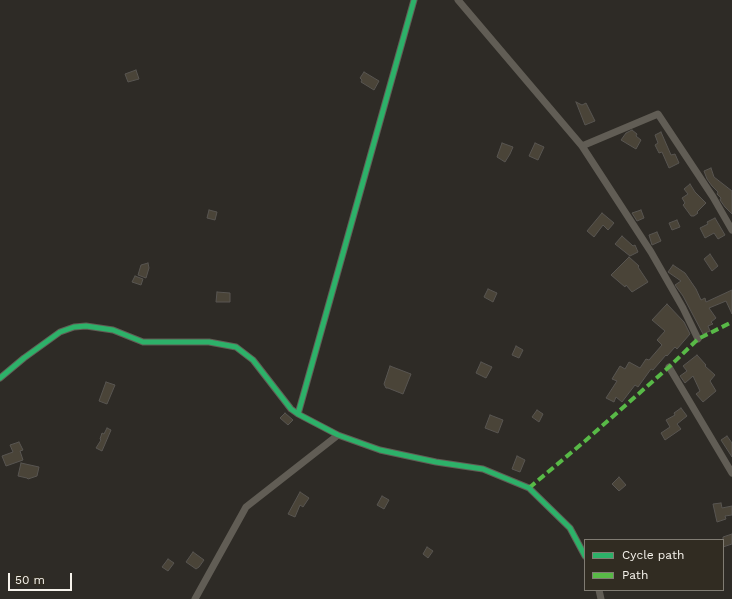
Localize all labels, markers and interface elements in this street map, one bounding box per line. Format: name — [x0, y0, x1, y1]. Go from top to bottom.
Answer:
legend — [584, 539, 724, 591]
text: Cycle path — [622, 548, 684, 562]
scale bar — [10, 565, 74, 591]
text: Path — [622, 568, 648, 582]
text: 50 m — [15, 573, 45, 587]

